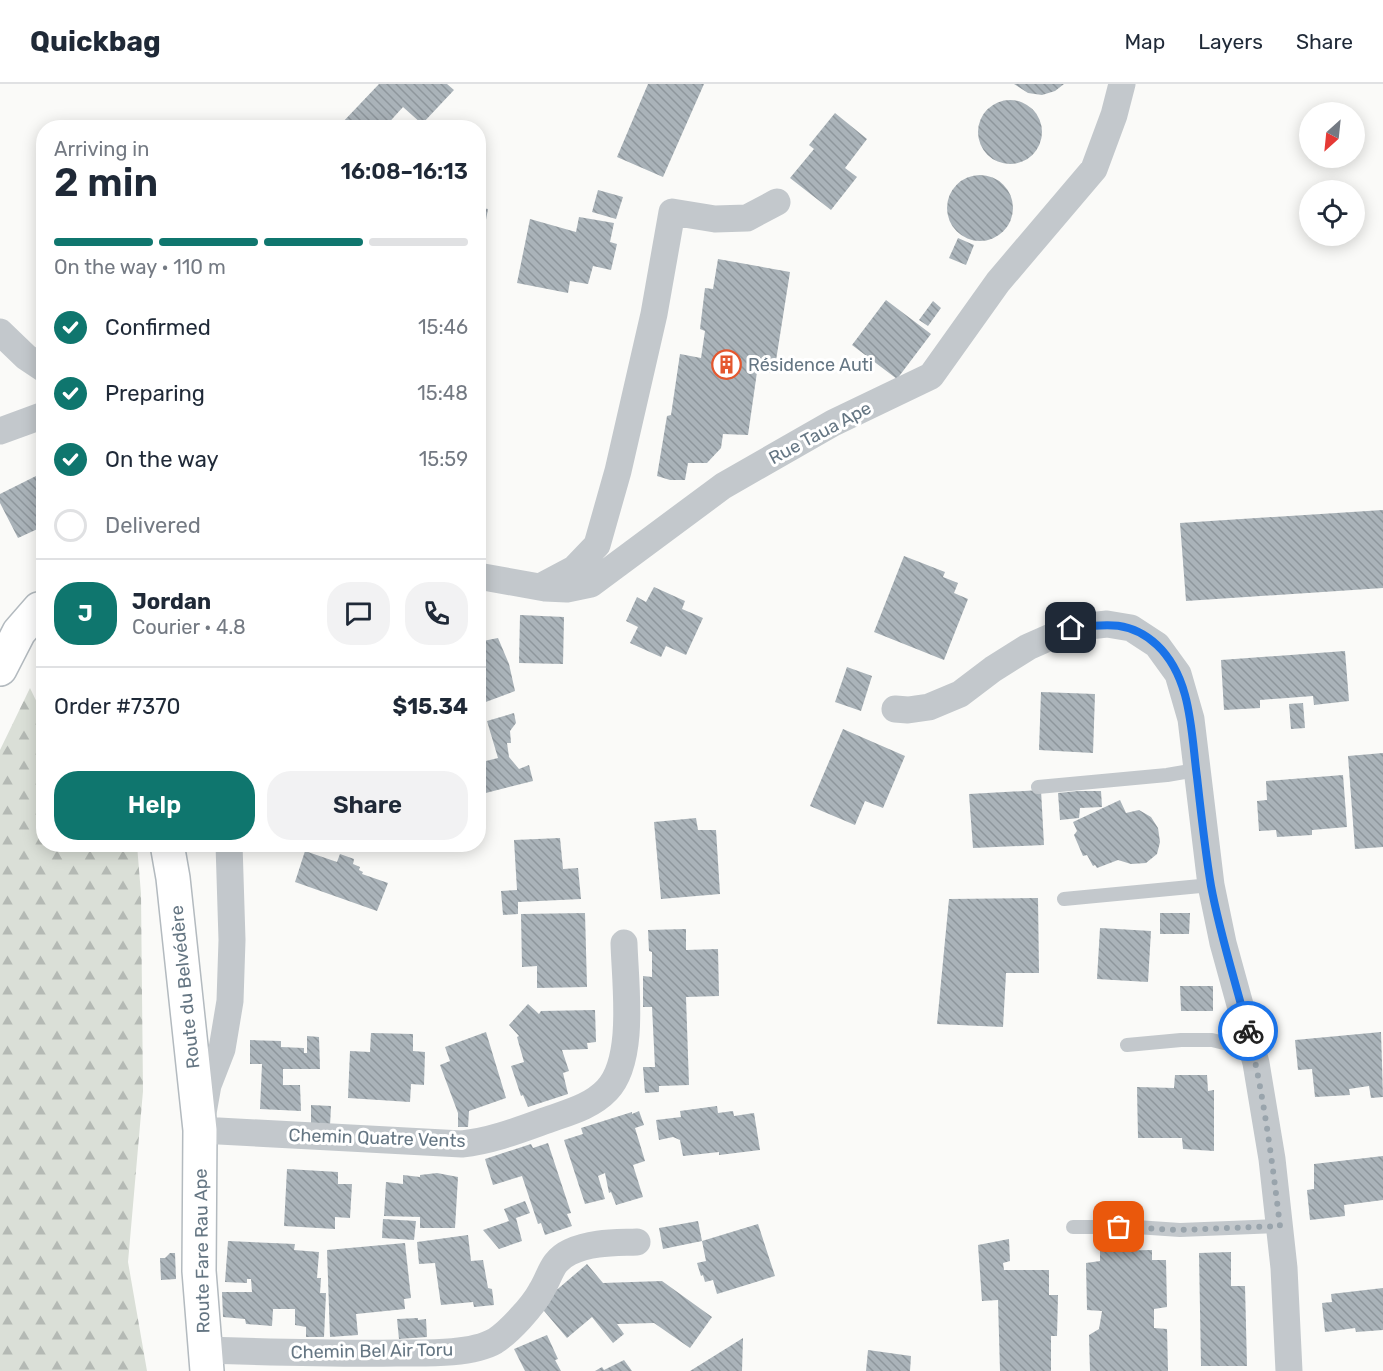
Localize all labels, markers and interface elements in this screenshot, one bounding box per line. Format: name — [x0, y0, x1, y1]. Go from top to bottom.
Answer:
text: Quickbag — [30, 25, 161, 58]
text: Map — [1124, 29, 1165, 54]
text: Layers — [1198, 29, 1263, 54]
text: Share — [1296, 29, 1353, 54]
north arrow — [1299, 102, 1365, 168]
map controls — [1299, 102, 1365, 246]
text: Arriving in — [54, 137, 149, 161]
text: 16:08–16:13 — [340, 158, 468, 185]
text: 2 min — [54, 160, 158, 206]
button: locate — [1299, 180, 1365, 246]
text: On the way · 110 m — [54, 255, 226, 279]
icon: check — [54, 311, 87, 344]
text: Confirmed — [105, 314, 211, 341]
text: 15:46 — [418, 315, 468, 339]
building icon: Résidence Auti — [711, 349, 743, 381]
place label: Résidence Auti — [748, 354, 873, 376]
icon: check — [54, 377, 87, 410]
text: Preparing — [105, 380, 205, 407]
text: 15:48 — [417, 381, 468, 405]
street label: Rue Taua Ape — [765, 397, 875, 469]
icon: check — [54, 443, 87, 476]
text: On the way — [105, 446, 219, 473]
text: 15:59 — [419, 447, 468, 471]
text: Delivered — [105, 512, 201, 539]
button: chat — [327, 582, 390, 645]
button: phone — [405, 582, 468, 645]
text: Jordan — [132, 588, 211, 615]
text: J — [78, 600, 93, 627]
pin — [1045, 602, 1096, 653]
icon: home — [1054, 611, 1087, 644]
text: Courier · 4.8 — [132, 615, 246, 639]
text: Order #7370 — [54, 693, 180, 720]
text: $15.34 — [392, 693, 468, 720]
button: Help — [54, 771, 255, 840]
button: Share — [267, 771, 468, 840]
street label: Route du Belvédère — [165, 904, 205, 1070]
courier — [1218, 1001, 1278, 1061]
icon: bike — [1232, 1015, 1265, 1048]
street label: Chemin Quatre Vents — [288, 1124, 466, 1152]
street label: Route Fare Rau Ape — [190, 1168, 214, 1334]
pin — [1093, 1201, 1144, 1252]
icon: bag — [1102, 1210, 1135, 1243]
street label: Chemin Bel Air Toru — [291, 1339, 453, 1363]

